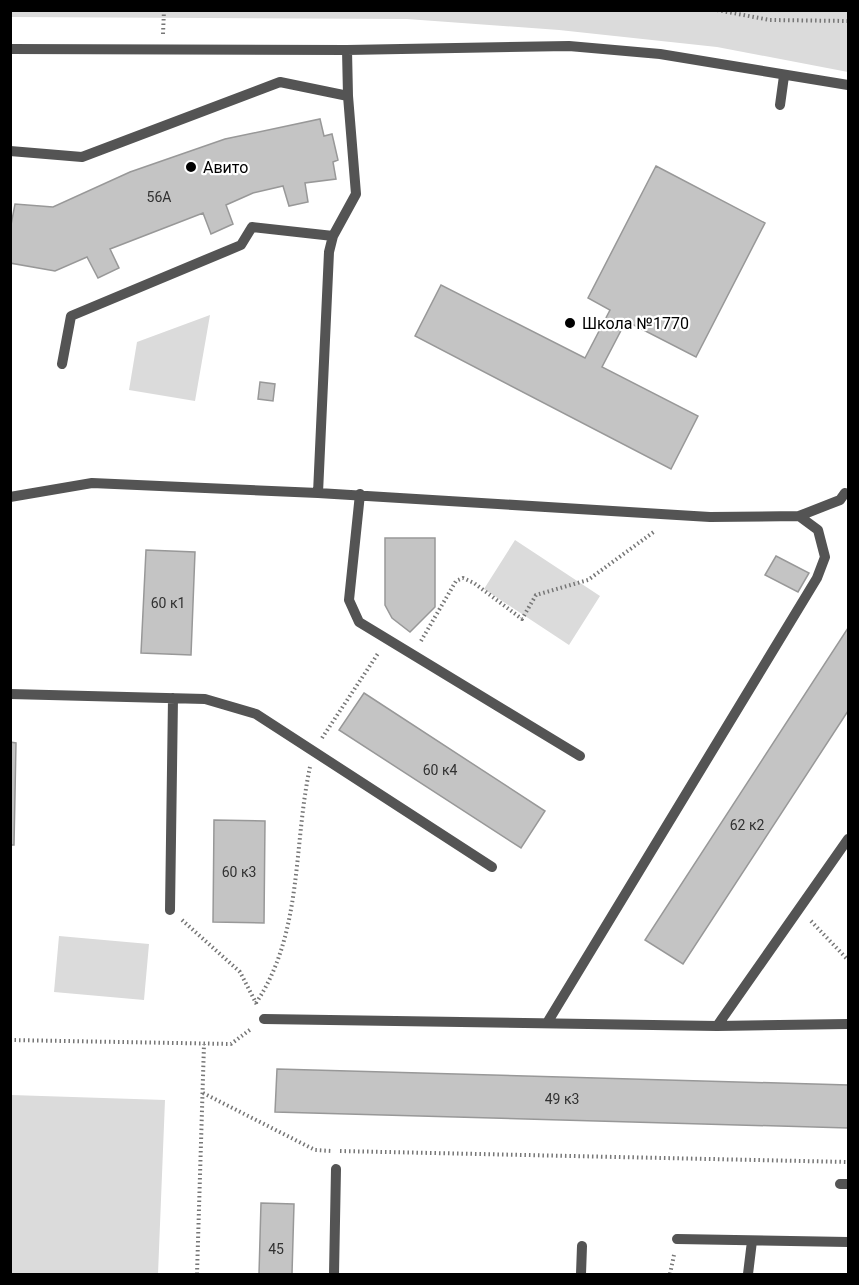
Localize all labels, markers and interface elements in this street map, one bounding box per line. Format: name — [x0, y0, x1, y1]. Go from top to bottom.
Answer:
place label: Авито — [203, 158, 248, 177]
marker: Авито — [184, 160, 198, 174]
house number: 56А — [147, 189, 171, 205]
place label: Школа №1770 — [582, 314, 689, 333]
marker: Школа №1770 — [563, 316, 577, 330]
house number: 60 к1 — [151, 595, 185, 611]
house number: 60 к4 — [423, 762, 457, 778]
house number: 62 к2 — [730, 817, 764, 833]
house number: 60 к3 — [222, 864, 256, 880]
house number: 49 к3 — [545, 1091, 579, 1107]
house number: 45 — [268, 1241, 284, 1257]

